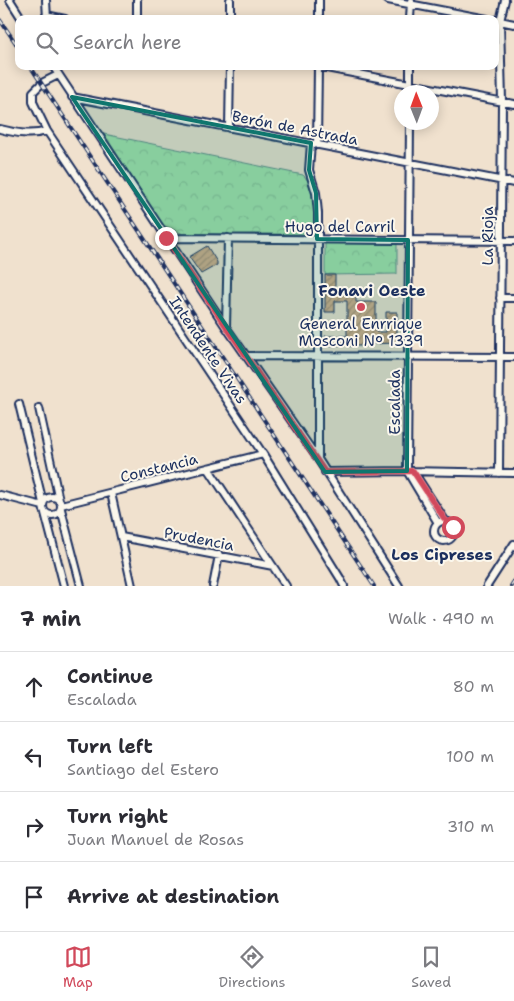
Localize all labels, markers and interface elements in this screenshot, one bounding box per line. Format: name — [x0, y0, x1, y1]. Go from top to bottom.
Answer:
search box — [15, 15, 499, 70]
icon: search — [33, 29, 61, 57]
text: Search here — [73, 30, 182, 55]
north arrow — [394, 85, 439, 130]
street label: Berón de Astrada — [230, 106, 360, 150]
street label: La Rioja — [478, 206, 498, 266]
street label: Hugo del Carril — [285, 217, 396, 237]
route end — [155, 227, 178, 250]
district label: Fonavi Oeste — [318, 280, 426, 301]
street label: Intendente Vivas — [165, 292, 251, 408]
marker: General Enrrique Mosconi Nº 1339 — [355, 301, 367, 313]
place label: General Enrrique Mosconi Nº 1339 — [298, 314, 424, 351]
street label: Escalada — [385, 369, 405, 435]
street label: Constancia — [118, 449, 201, 487]
route start — [442, 516, 465, 539]
street label: Prudencia — [162, 522, 236, 556]
district label: Los Cipreses — [391, 544, 493, 565]
text: 7 min — [20, 605, 81, 633]
text: Walk · 490 m — [388, 608, 494, 629]
text: Continue — [67, 664, 153, 689]
icon: ahead — [20, 673, 48, 701]
text: 80 m — [453, 676, 494, 697]
text: Escalada — [67, 689, 137, 710]
text: Turn left — [67, 734, 153, 759]
icon: left — [20, 743, 48, 771]
text: 100 m — [446, 746, 494, 767]
text: Santiago del Estero — [67, 759, 219, 780]
text: Turn right — [67, 804, 168, 829]
icon: right — [20, 813, 48, 841]
text: 310 m — [447, 816, 494, 837]
text: Juan Manuel de Rosas — [67, 829, 244, 850]
icon: arrive — [20, 883, 48, 911]
text: Arrive at destination — [67, 884, 279, 909]
tab: Map — [63, 943, 93, 991]
tab: Directions — [219, 943, 285, 991]
tab: Saved — [411, 943, 451, 991]

